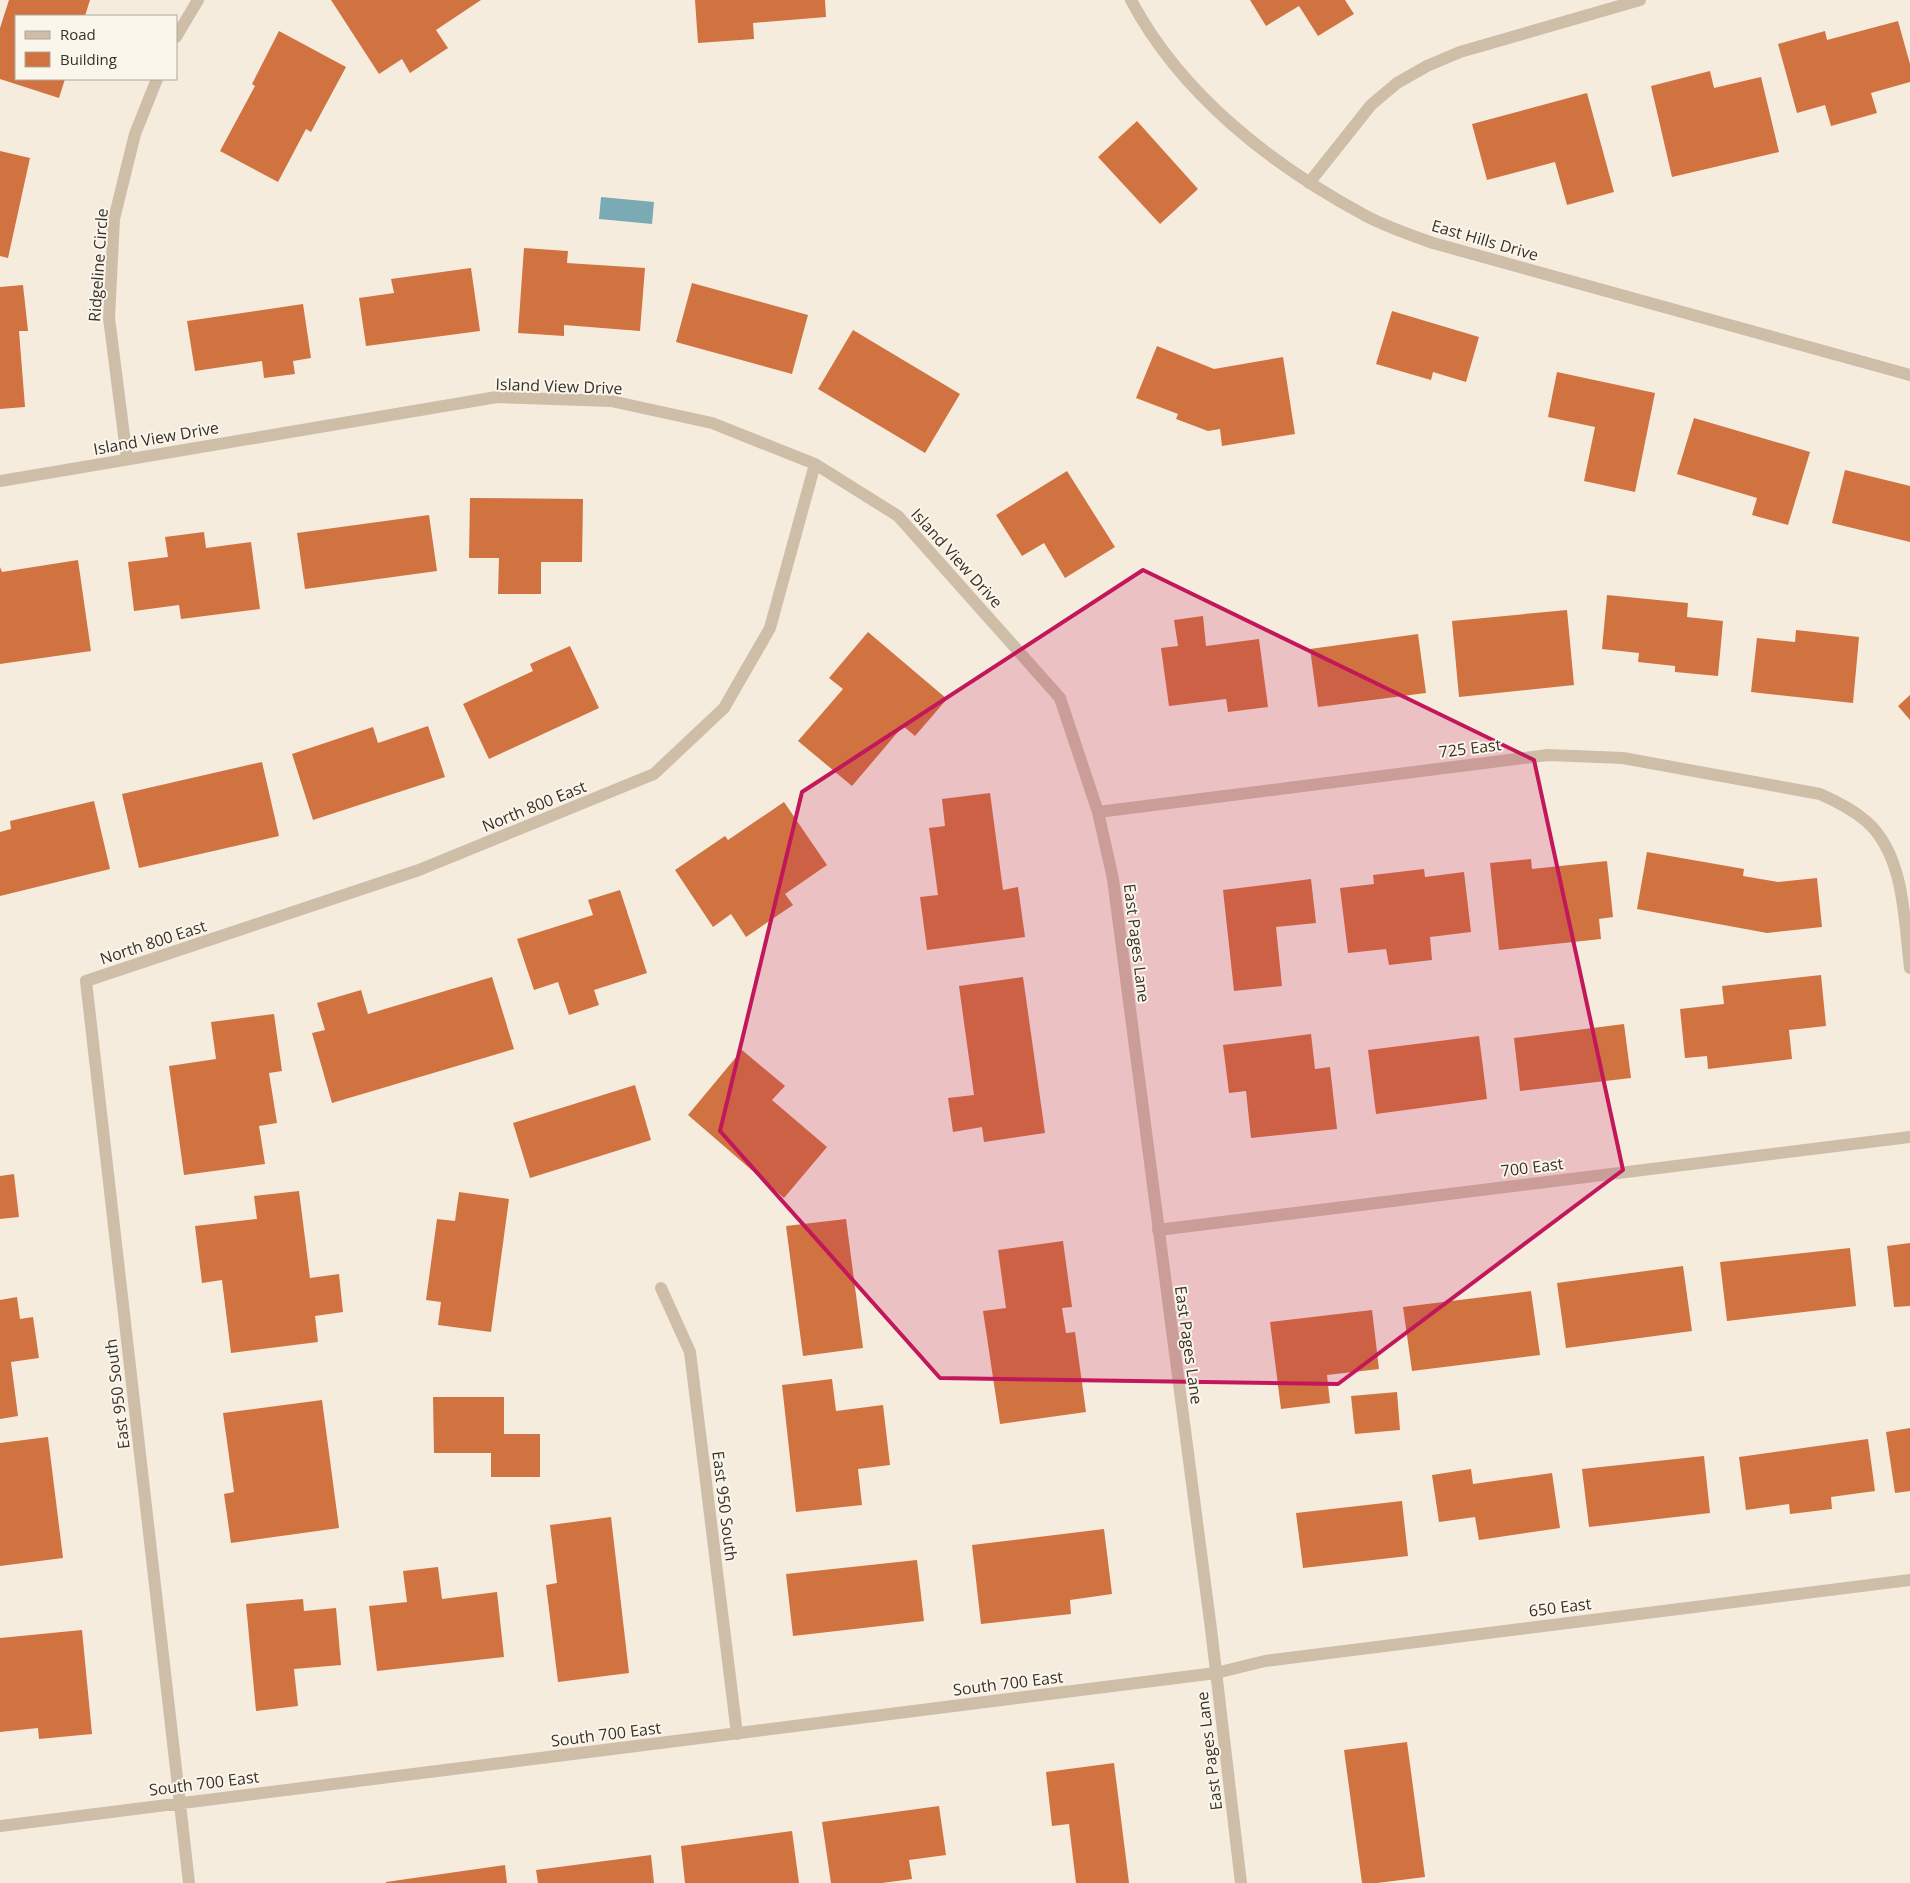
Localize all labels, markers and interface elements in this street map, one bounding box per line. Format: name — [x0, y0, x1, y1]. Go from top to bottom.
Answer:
legend — [15, 15, 178, 80]
text: Road — [60, 24, 96, 44]
text: Building — [60, 49, 117, 69]
street label: Ridgeline Circle — [83, 207, 113, 323]
street label: East Hills Drive — [1429, 214, 1541, 266]
street label: Island View Drive — [495, 373, 623, 399]
street label: Island View Drive — [92, 416, 220, 460]
street label: Island View Drive — [906, 503, 1008, 613]
street label: 725 East — [1438, 733, 1503, 763]
street label: North 800 East — [479, 775, 590, 837]
street label: East Pages Lane — [1119, 882, 1155, 1004]
street label: North 800 East — [97, 914, 209, 970]
street label: 700 East — [1500, 1152, 1565, 1182]
street label: East Pages Lane — [1170, 1284, 1208, 1406]
street label: East 950 South — [99, 1338, 135, 1450]
street label: East 950 South — [707, 1450, 743, 1562]
street label: 650 East — [1528, 1592, 1593, 1622]
street label: South 700 East — [952, 1665, 1065, 1701]
street label: East Pages Lane — [1191, 1690, 1227, 1812]
street label: South 700 East — [550, 1716, 663, 1752]
street label: South 700 East — [148, 1765, 261, 1801]

